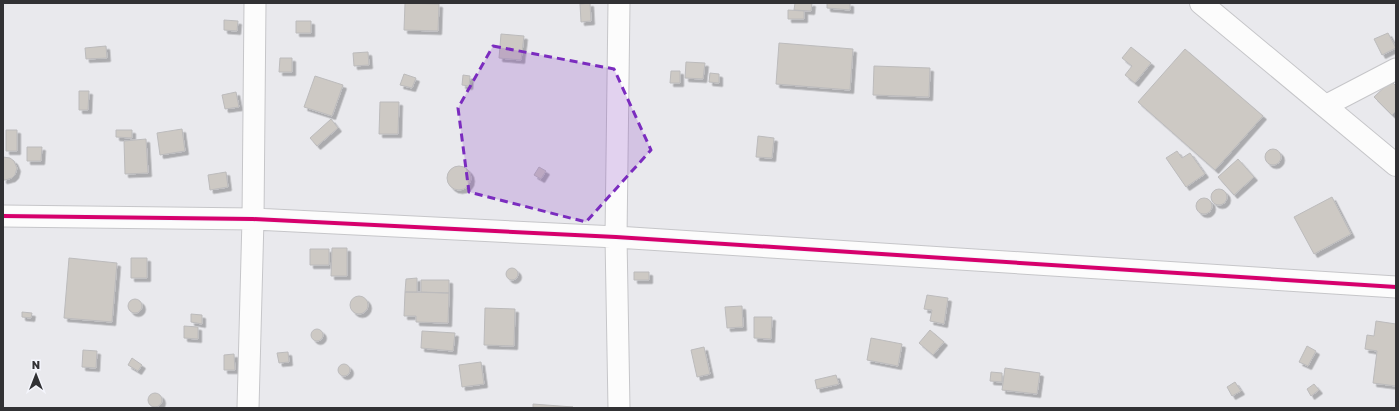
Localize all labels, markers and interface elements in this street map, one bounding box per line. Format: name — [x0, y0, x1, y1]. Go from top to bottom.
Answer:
north arrow — [16, 355, 56, 395]
text: N — [32, 358, 40, 371]

